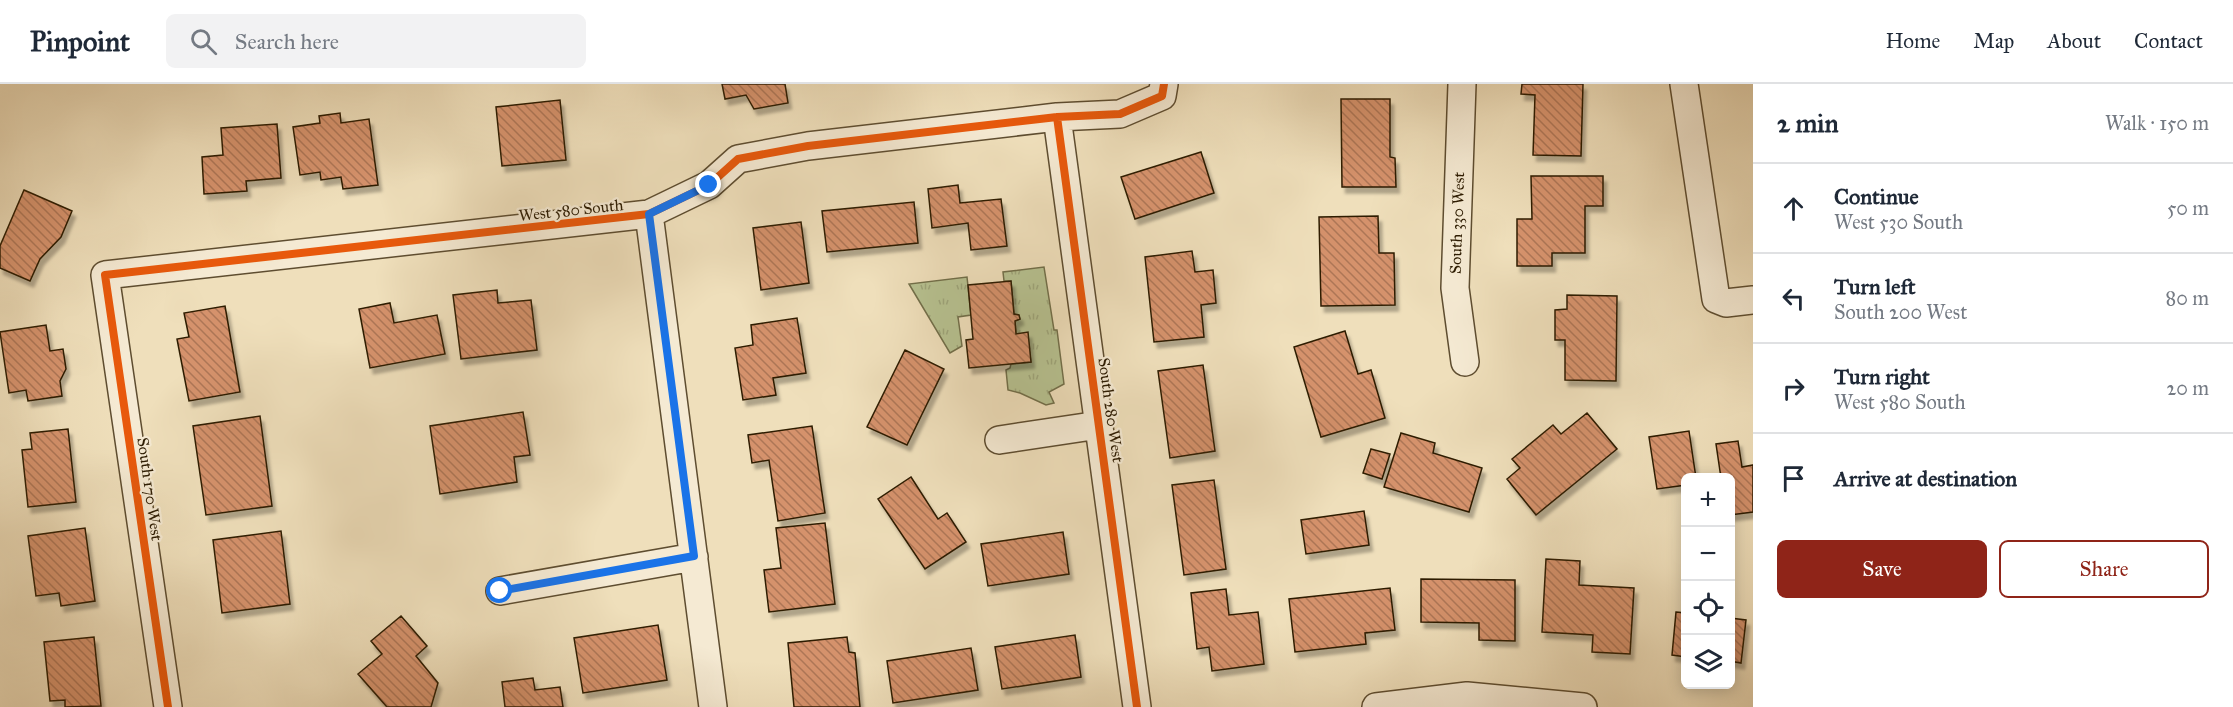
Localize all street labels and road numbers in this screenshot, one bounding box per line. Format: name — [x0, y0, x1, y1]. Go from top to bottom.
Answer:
street label: South 330 West — [1446, 171, 1468, 274]
street label: West 580 South — [518, 195, 624, 225]
street label: South 280 West — [1094, 356, 1128, 464]
street label: South 170 West — [133, 436, 167, 542]

